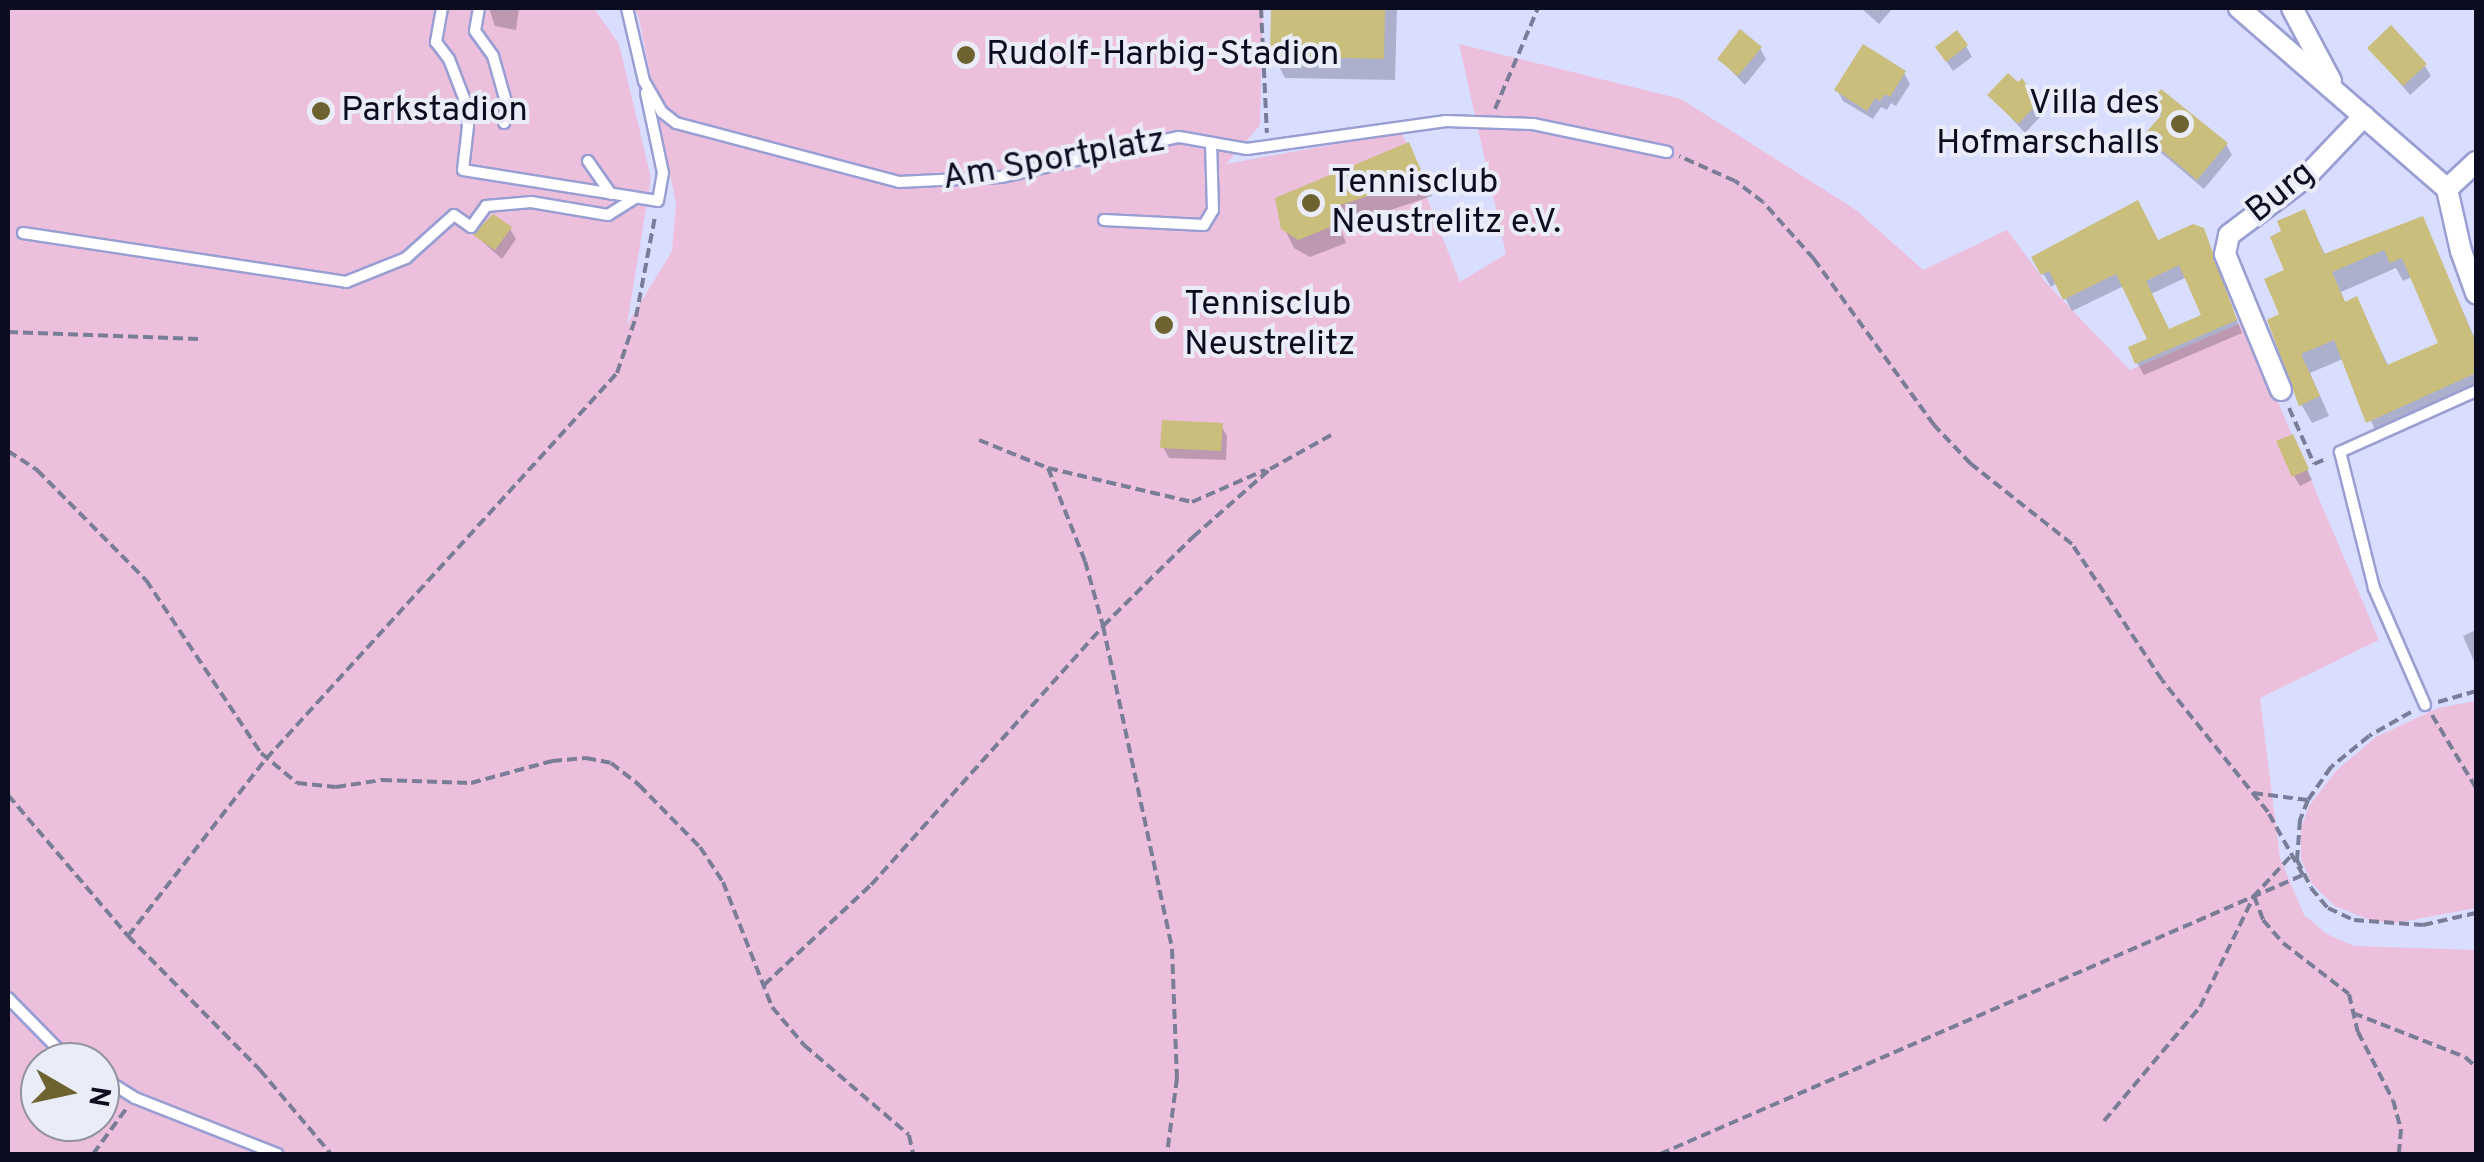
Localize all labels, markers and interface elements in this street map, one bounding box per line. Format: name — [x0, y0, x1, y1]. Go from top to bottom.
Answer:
place label: Rudolf-Harbig-Stadion — [986, 34, 1339, 76]
marker: Rudolf-Harbig-Stadion — [955, 44, 977, 66]
place label: Villa des Hofmarschalls — [1936, 83, 2160, 165]
place label: Parkstadion — [341, 90, 528, 132]
marker: Parkstadion — [310, 100, 332, 122]
marker: Villa des Hofmarschalls — [2169, 113, 2191, 135]
street label: Am Sportplatz — [939, 120, 1169, 200]
street label: Burg — [2239, 153, 2323, 233]
place label: Tennisclub Neustrelitz e.V. — [1331, 162, 1561, 244]
marker: Tennisclub Neustrelitz e.V. — [1300, 192, 1322, 214]
place label: Tennisclub Neustrelitz — [1184, 284, 1355, 366]
marker: Tennisclub Neustrelitz — [1153, 314, 1175, 336]
north arrow — [20, 1042, 120, 1142]
text: N — [78, 1084, 117, 1109]

